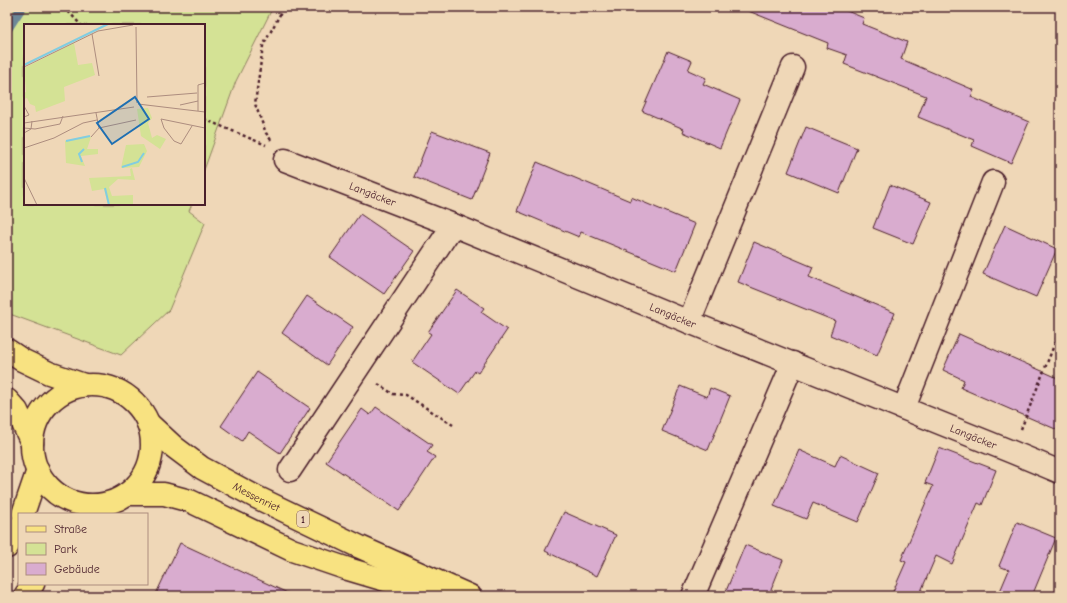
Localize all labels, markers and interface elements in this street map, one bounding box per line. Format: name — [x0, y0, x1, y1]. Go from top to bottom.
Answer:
inset map — [24, 24, 205, 205]
street label: Langäcker — [347, 179, 398, 210]
street label: Langäcker — [648, 301, 698, 331]
street label: Langäcker — [948, 422, 999, 452]
street label: Messenriet — [230, 480, 283, 515]
road number: 1 — [297, 511, 309, 527]
legend — [18, 513, 148, 585]
text: Straße — [54, 522, 87, 536]
text: Park — [54, 542, 77, 556]
text: Gebäude — [54, 562, 100, 576]

